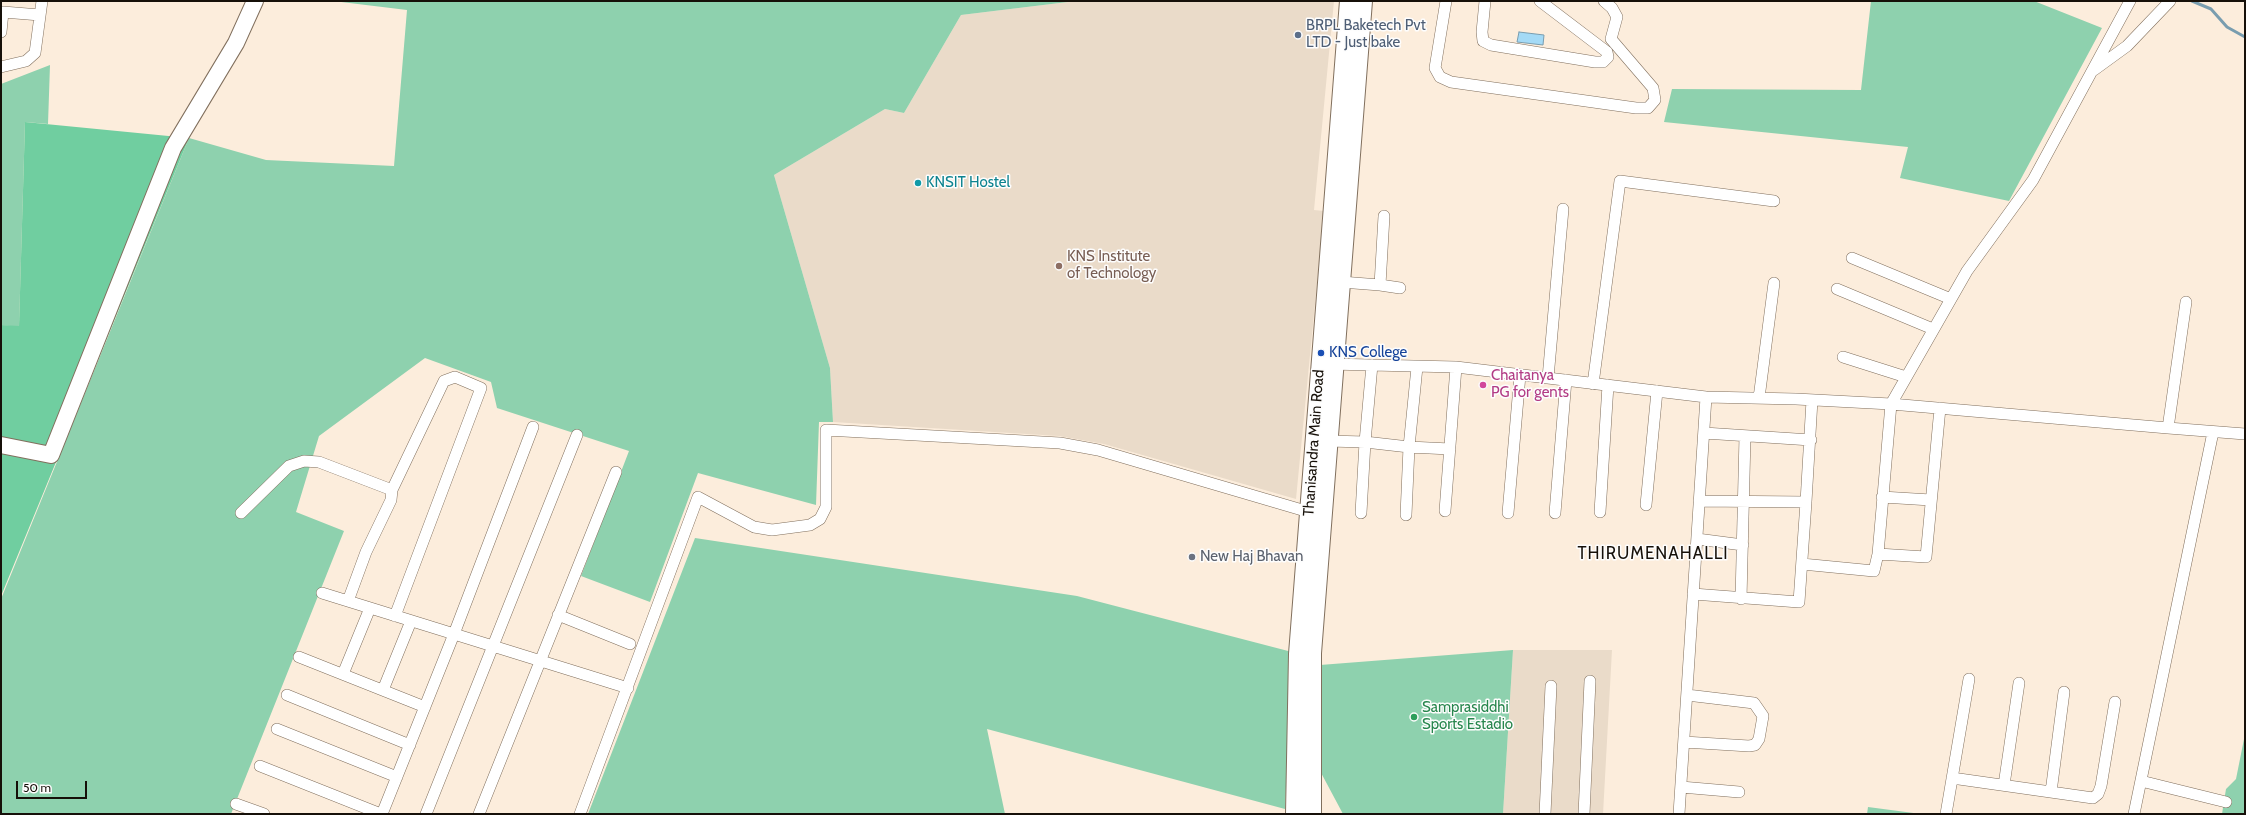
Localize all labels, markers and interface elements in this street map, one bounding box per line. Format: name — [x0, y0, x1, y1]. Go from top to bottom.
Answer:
place label: BRPL Baketech Pvt LTD - Just bake — [1306, 17, 1426, 52]
marker: BRPL Baketech Pvt LTD - Just bake — [1293, 30, 1303, 40]
place label: KNSIT Hostel — [926, 174, 1010, 192]
marker: KNSIT Hostel — [913, 178, 923, 188]
place label: KNS Institute of Technology — [1067, 248, 1156, 283]
marker: KNS Institute of Technology — [1054, 261, 1064, 271]
place label: KNS College — [1329, 344, 1407, 362]
marker: KNS College — [1316, 348, 1326, 358]
place label: Chaitanya PG for gents — [1491, 367, 1569, 402]
street label: Thanisandra Main Road — [1300, 369, 1328, 517]
marker: Chaitanya PG for gents — [1478, 380, 1488, 390]
district label: THIRUMENAHALLI — [1577, 544, 1729, 564]
place label: New Haj Bhavan — [1200, 548, 1303, 566]
marker: New Haj Bhavan — [1187, 552, 1197, 562]
place label: Samprasiddhi Sports Estadio — [1422, 699, 1513, 734]
marker: Samprasiddhi Sports Estadio — [1409, 712, 1419, 722]
scale bar — [18, 773, 89, 799]
text: 50 m — [23, 780, 51, 795]

